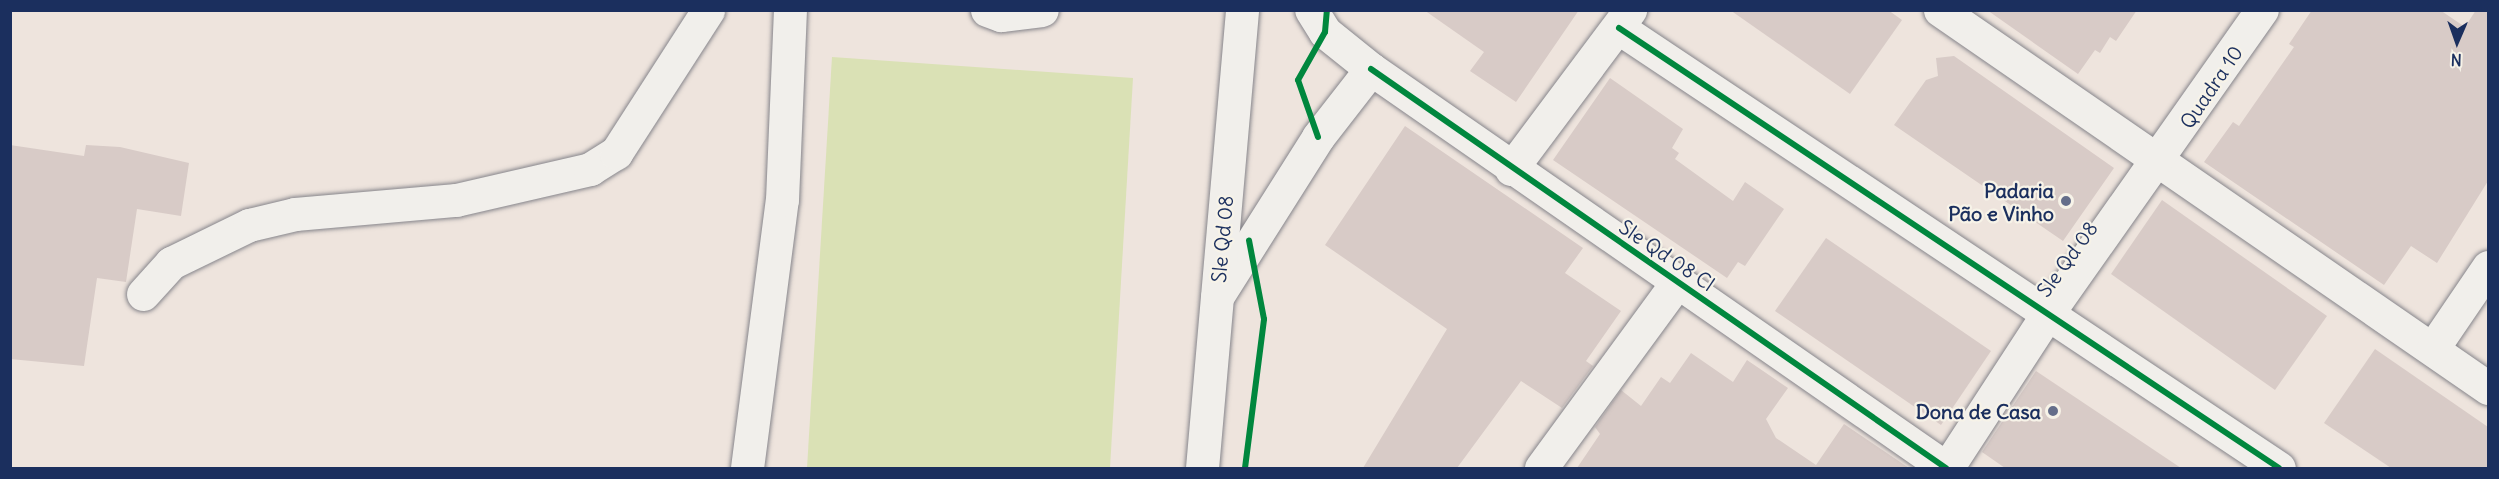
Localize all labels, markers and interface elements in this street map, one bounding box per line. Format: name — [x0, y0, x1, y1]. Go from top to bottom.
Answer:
north arrow — [2427, 12, 2487, 72]
street label: Quadra 10 — [2174, 41, 2248, 133]
text: N — [2450, 50, 2462, 70]
place label: Padaria Pão e Vinho — [1948, 178, 2054, 225]
street label: Sle Qd 08 — [1206, 194, 1238, 284]
marker: Padaria Pão e Vinho — [2059, 194, 2073, 208]
street label: Sle Qd 08 Cl — [1615, 214, 1719, 296]
street label: Sle Qd 08 — [2032, 217, 2102, 301]
place label: Dona de Casa — [1916, 399, 2041, 423]
marker: Dona de Casa — [2046, 404, 2060, 418]

